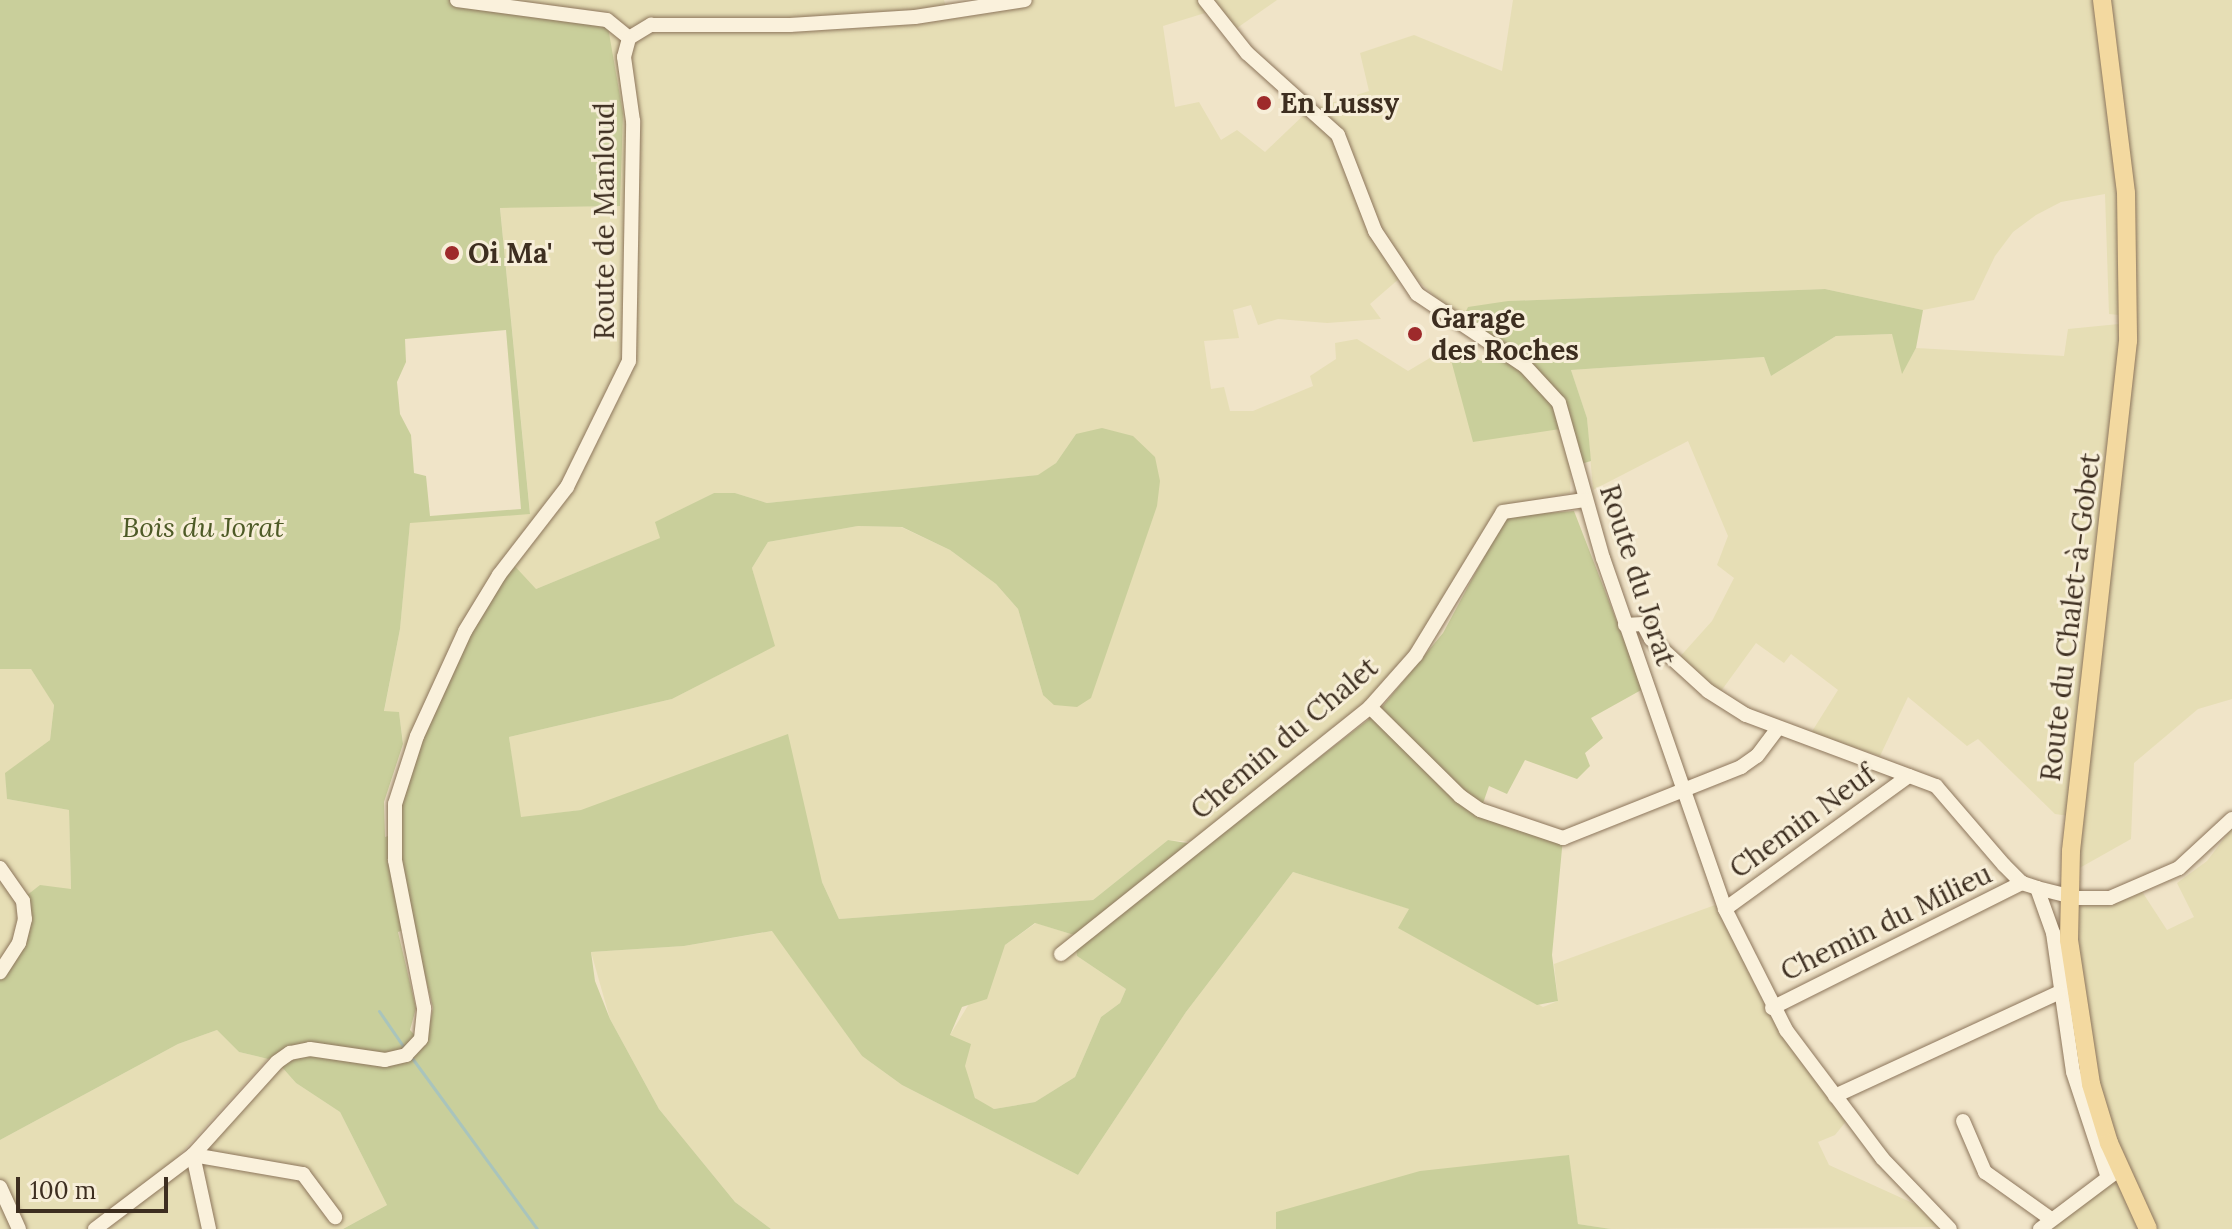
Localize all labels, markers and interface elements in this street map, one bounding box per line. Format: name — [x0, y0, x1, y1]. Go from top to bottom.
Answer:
place label: En Lussy — [1280, 86, 1399, 120]
marker: En Lussy — [1255, 94, 1273, 112]
street label: Route de Manloud — [587, 102, 621, 340]
place label: Oi Ma' — [468, 236, 552, 270]
marker: Oi Ma' — [443, 244, 461, 262]
place label: Garage des Roches — [1431, 301, 1579, 367]
marker: Garage des Roches — [1406, 325, 1424, 343]
street label: Route du Chalet-à-Gobet — [2033, 451, 2107, 783]
street label: Route du Jorat — [1593, 480, 1683, 670]
park label: Bois du Jorat — [122, 510, 284, 544]
street label: Chemin du Chalet — [1184, 650, 1384, 826]
street label: Chemin Neuf — [1723, 757, 1881, 885]
street label: Chemin du Milieu — [1775, 856, 1997, 988]
scale bar — [20, 1161, 172, 1211]
text: 100 m — [30, 1175, 96, 1206]

